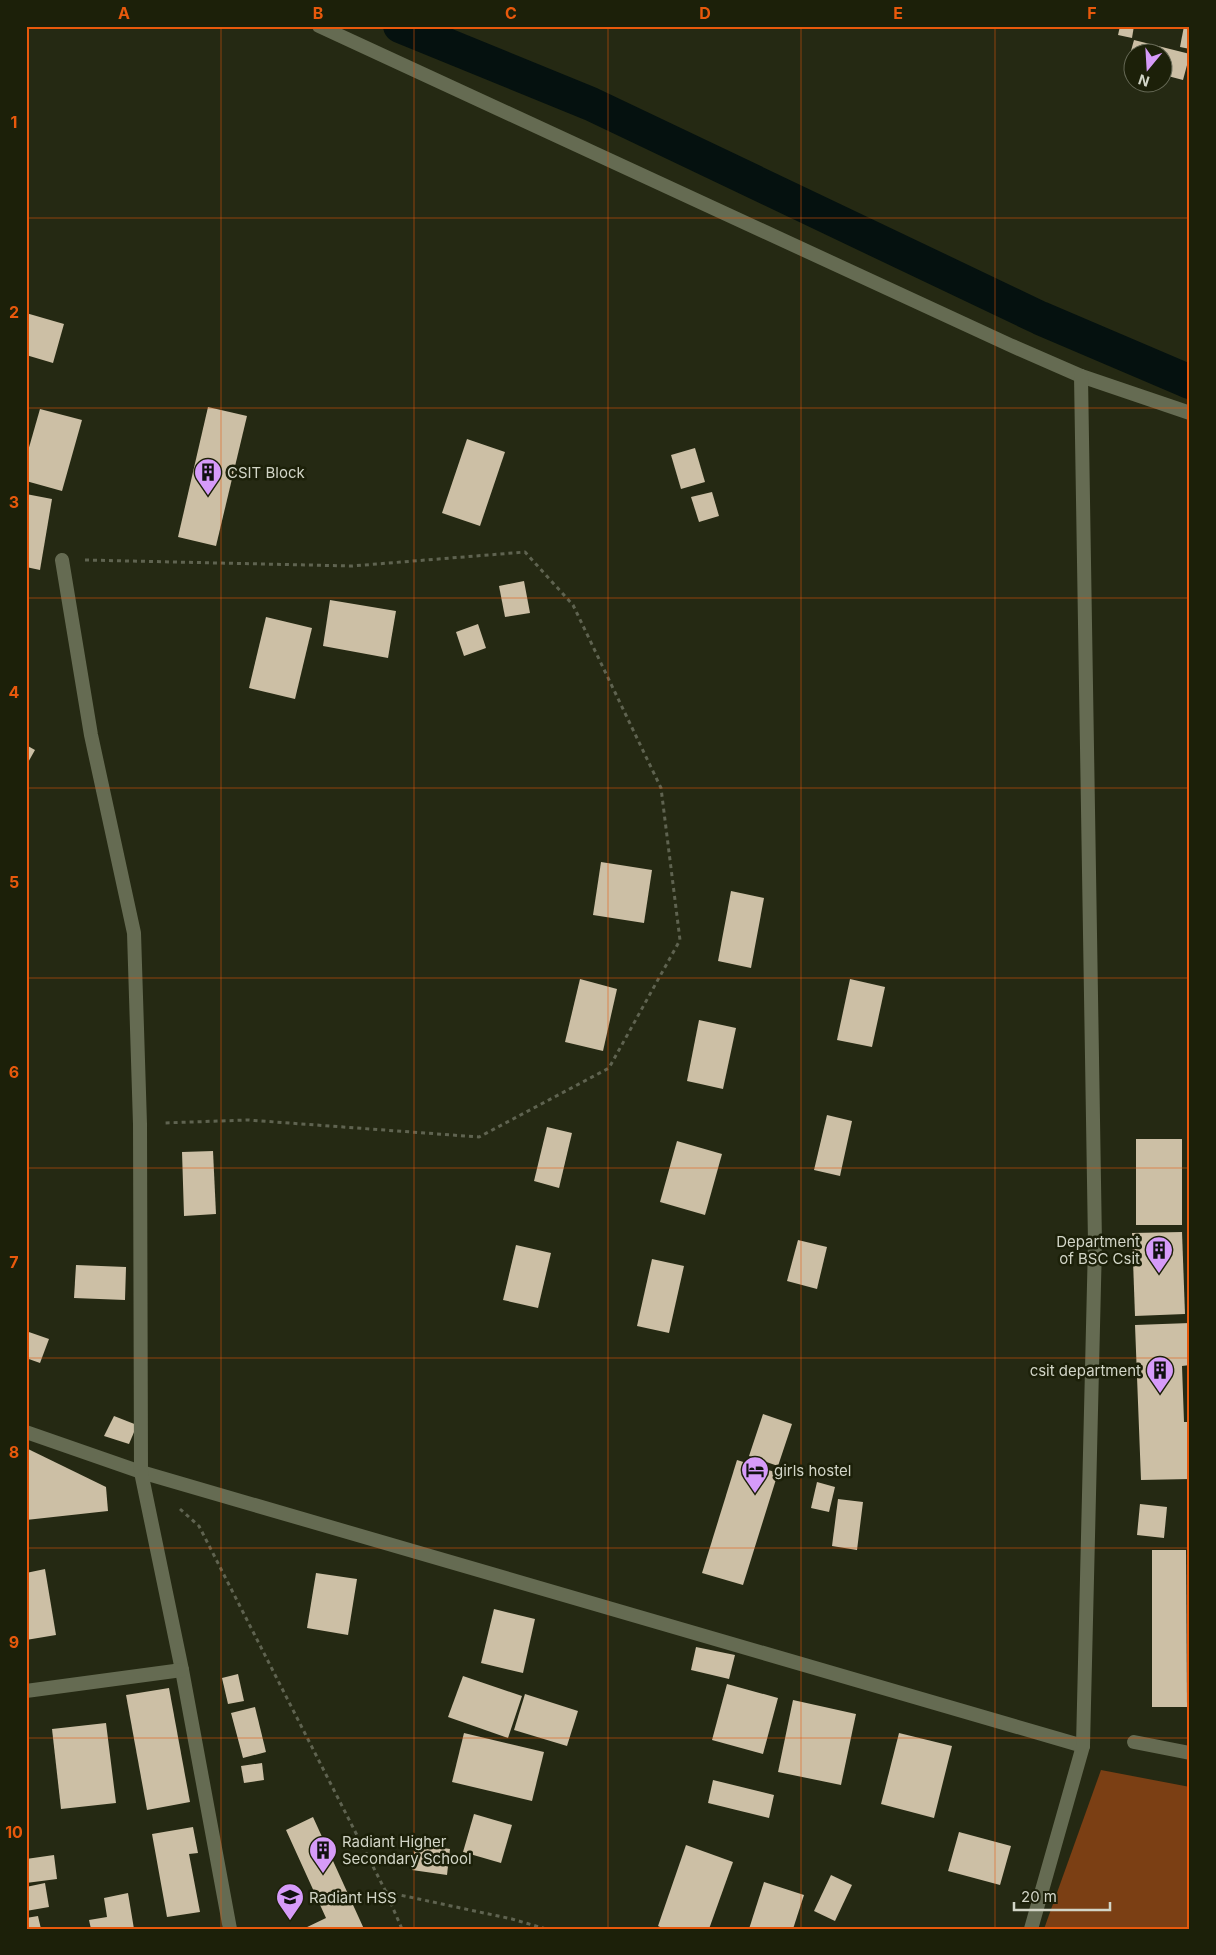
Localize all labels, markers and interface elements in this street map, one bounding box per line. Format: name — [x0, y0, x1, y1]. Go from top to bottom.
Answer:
text: A — [118, 3, 130, 23]
text: B — [313, 3, 323, 23]
text: C — [505, 3, 517, 23]
text: D — [699, 3, 711, 23]
text: E — [893, 3, 903, 23]
text: F — [1087, 3, 1097, 23]
north arrow — [1124, 42, 1174, 92]
text: N — [1136, 71, 1152, 91]
text: 1 — [11, 112, 17, 132]
text: 2 — [9, 302, 19, 322]
building icon: CSIT Block — [193, 457, 223, 496]
place label: CSIT Block — [227, 463, 306, 482]
text: 3 — [9, 492, 19, 512]
text: 4 — [9, 682, 20, 702]
text: 5 — [9, 872, 19, 892]
text: 6 — [9, 1062, 19, 1082]
place label: Department of BSC Csit — [1056, 1232, 1140, 1268]
building icon: Department of BSC Csit — [1144, 1235, 1174, 1274]
text: 7 — [9, 1252, 19, 1272]
building icon: csit department — [1145, 1355, 1175, 1394]
place label: csit department — [1030, 1361, 1141, 1380]
text: 8 — [9, 1442, 19, 1462]
hotel icon: girls hostel — [740, 1455, 770, 1494]
place label: girls hostel — [774, 1461, 851, 1480]
text: 9 — [9, 1632, 19, 1652]
text: 10 — [5, 1822, 23, 1842]
place label: Radiant Higher Secondary School — [342, 1832, 472, 1868]
building icon: Radiant Higher Secondary School — [308, 1835, 338, 1874]
scale bar — [1014, 1880, 1110, 1912]
school or university icon: Radiant HSS — [275, 1882, 305, 1921]
text: 20 m — [1021, 1887, 1057, 1906]
place label: Radiant HSS — [309, 1888, 397, 1907]

